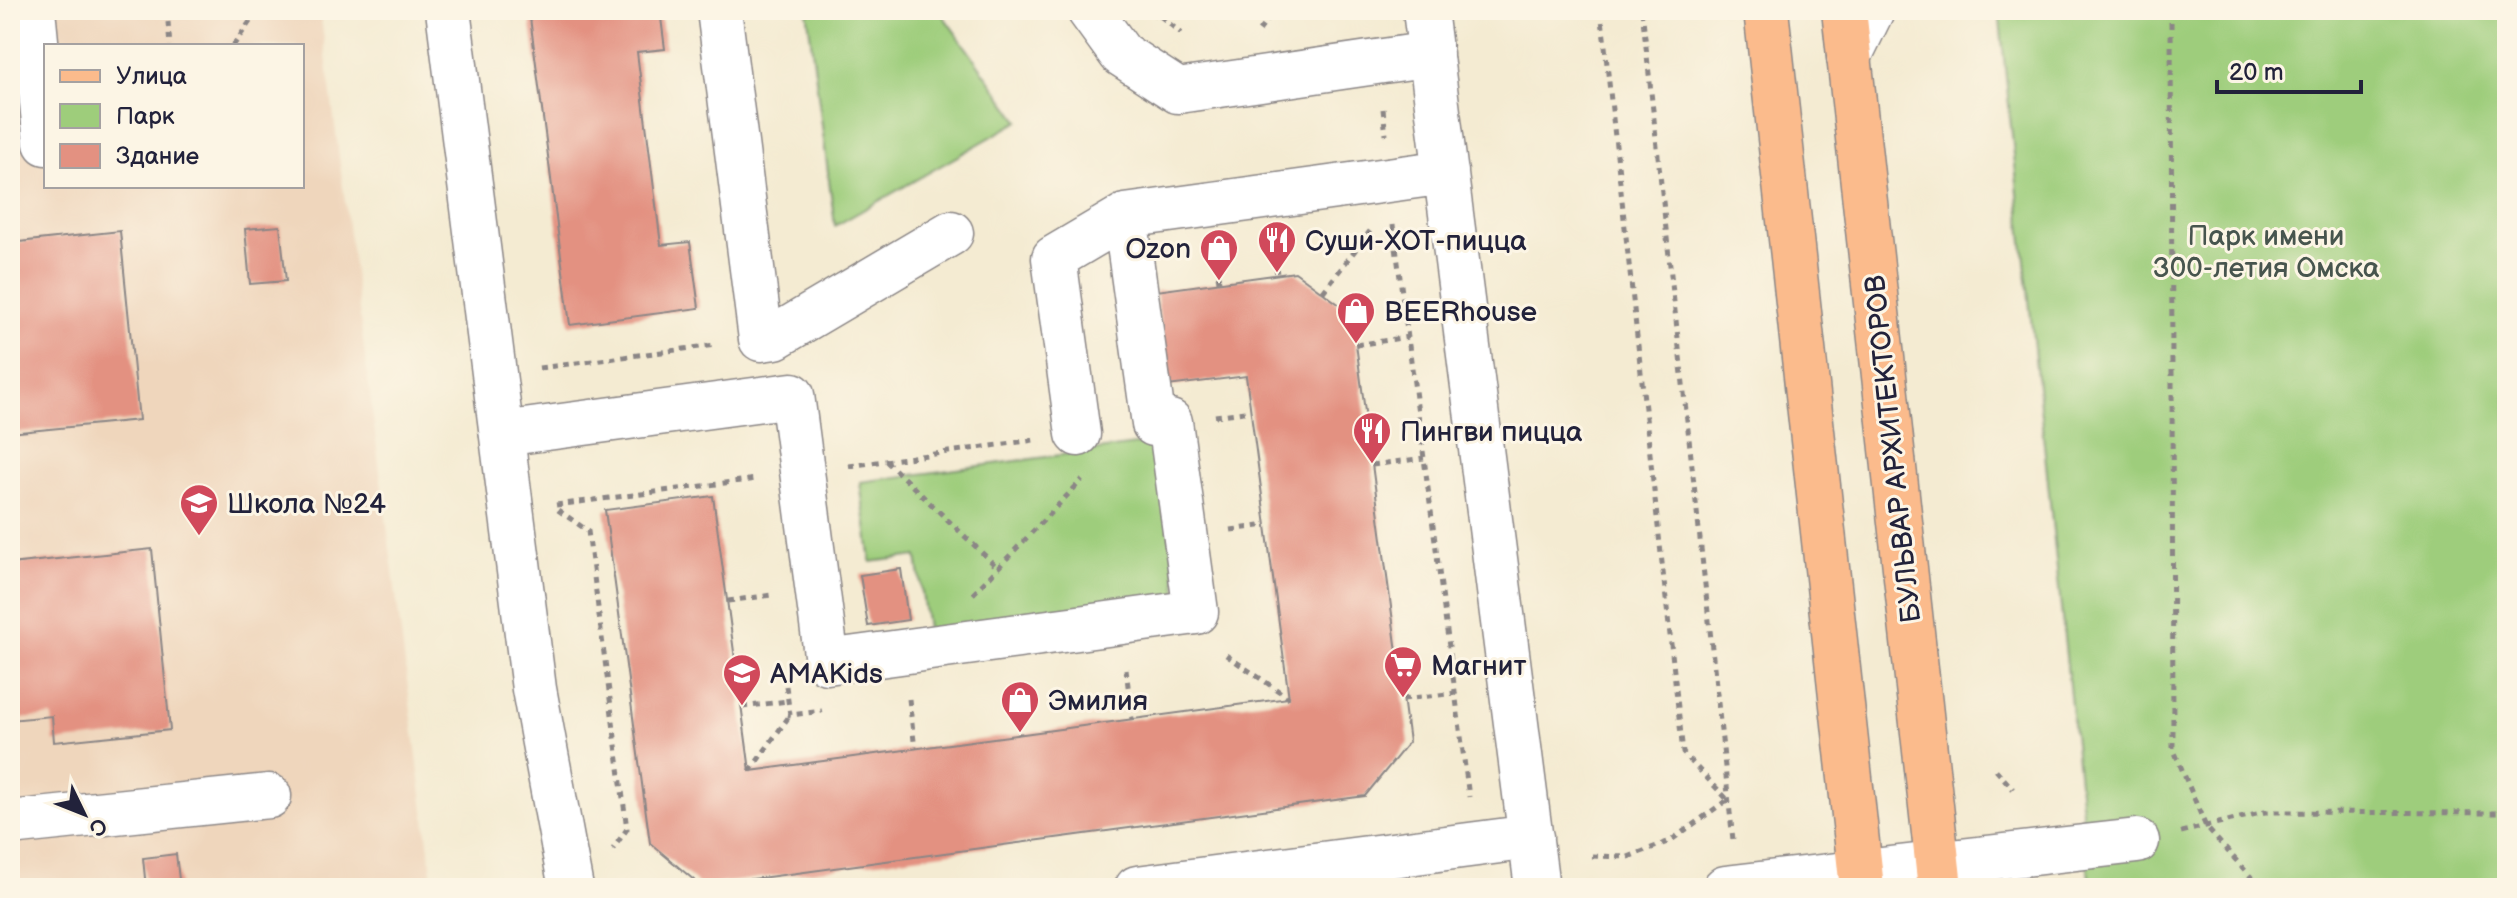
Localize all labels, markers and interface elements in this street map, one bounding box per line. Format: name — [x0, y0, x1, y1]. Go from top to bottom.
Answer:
legend — [44, 44, 304, 188]
scale bar — [2217, 44, 2361, 94]
text: 20 m — [2229, 58, 2284, 87]
text: Улица — [116, 62, 187, 91]
text: Парк — [116, 102, 175, 131]
text: Здание — [116, 142, 199, 171]
restaurant icon: Суши-ХОТ-пицца — [1256, 219, 1298, 274]
park label: Парк имени 300-летия Омска — [2153, 220, 2380, 285]
place label: Суши-ХОТ-пицца — [1305, 225, 1527, 258]
shop icon: Ozon — [1198, 227, 1240, 282]
place label: Ozon — [1125, 233, 1191, 266]
street label: БУЛЬВАР АРХИТЕКТОРОВ — [1859, 273, 1928, 624]
shop icon: BEERhouse — [1335, 290, 1377, 345]
place label: BEERhouse — [1384, 296, 1537, 329]
restaurant icon: Пингви пицца — [1351, 410, 1393, 465]
place label: Пингви пицца — [1400, 416, 1583, 449]
school or university icon: Школа №24 — [178, 482, 220, 537]
place label: Школа №24 — [227, 488, 386, 521]
supermarket icon: Магнит — [1382, 644, 1424, 699]
place label: Магнит — [1431, 650, 1526, 683]
school or university icon: AMAKids — [721, 652, 763, 707]
place label: AMAKids — [770, 658, 883, 691]
shop icon: Эмилия — [999, 679, 1041, 734]
place label: Эмилия — [1048, 685, 1148, 718]
north arrow — [44, 774, 124, 854]
text: С — [82, 812, 113, 841]

